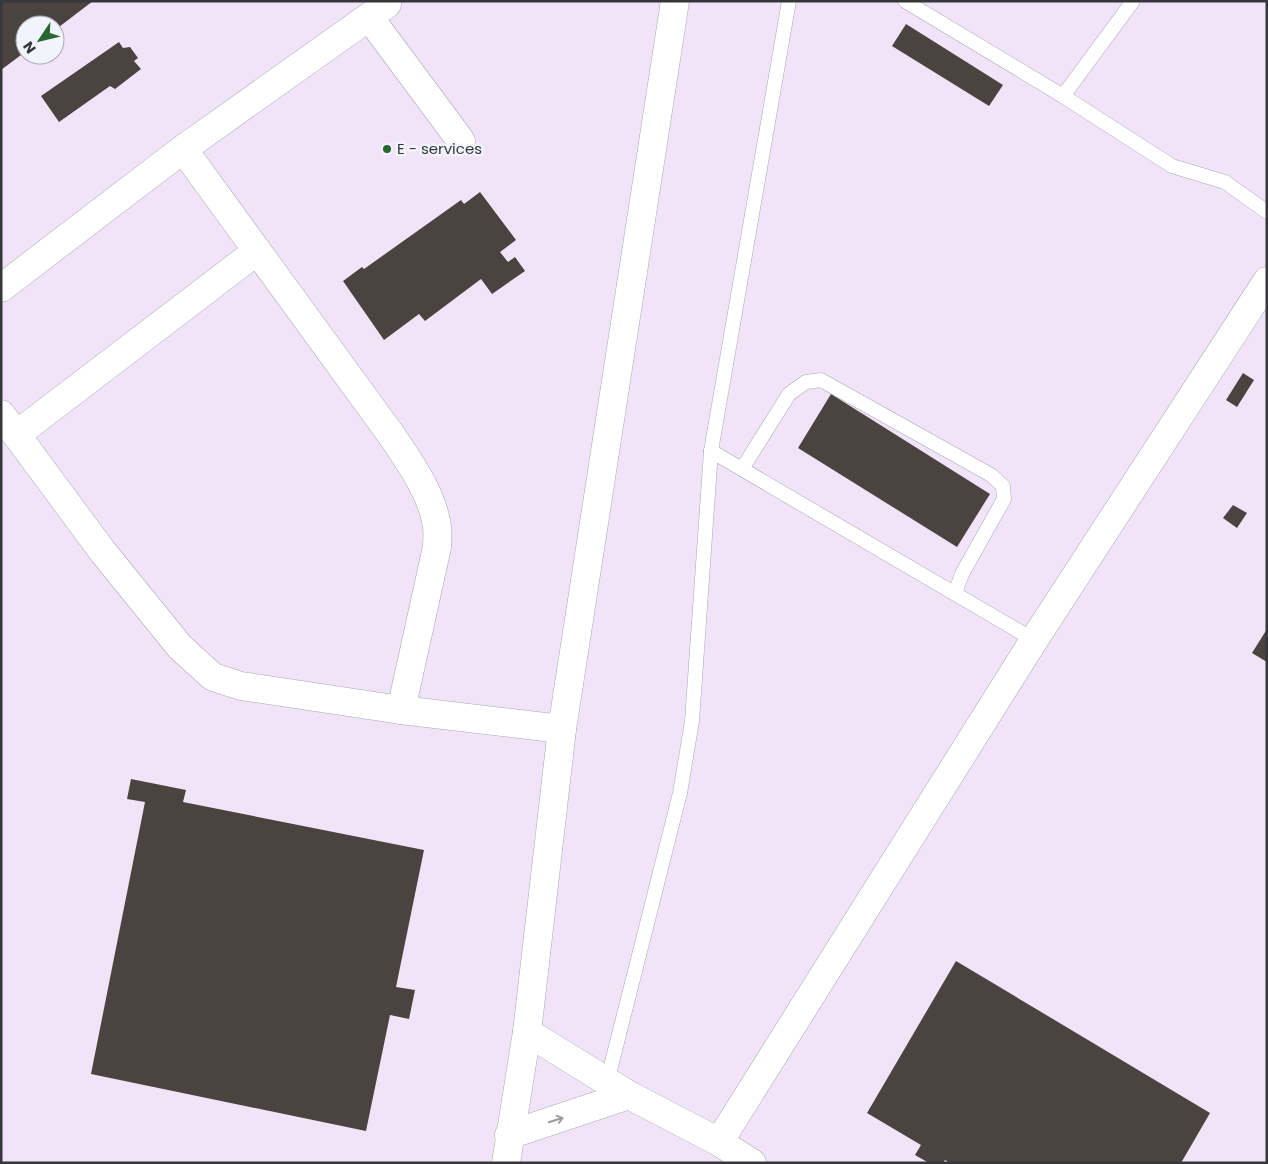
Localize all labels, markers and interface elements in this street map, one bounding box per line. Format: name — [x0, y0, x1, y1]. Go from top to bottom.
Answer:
north arrow — [15, 15, 65, 65]
text: N — [18, 37, 41, 58]
place label: E - services — [397, 138, 482, 159]
marker: E - services — [381, 143, 393, 155]
one-way arrow — [547, 1115, 563, 1124]

